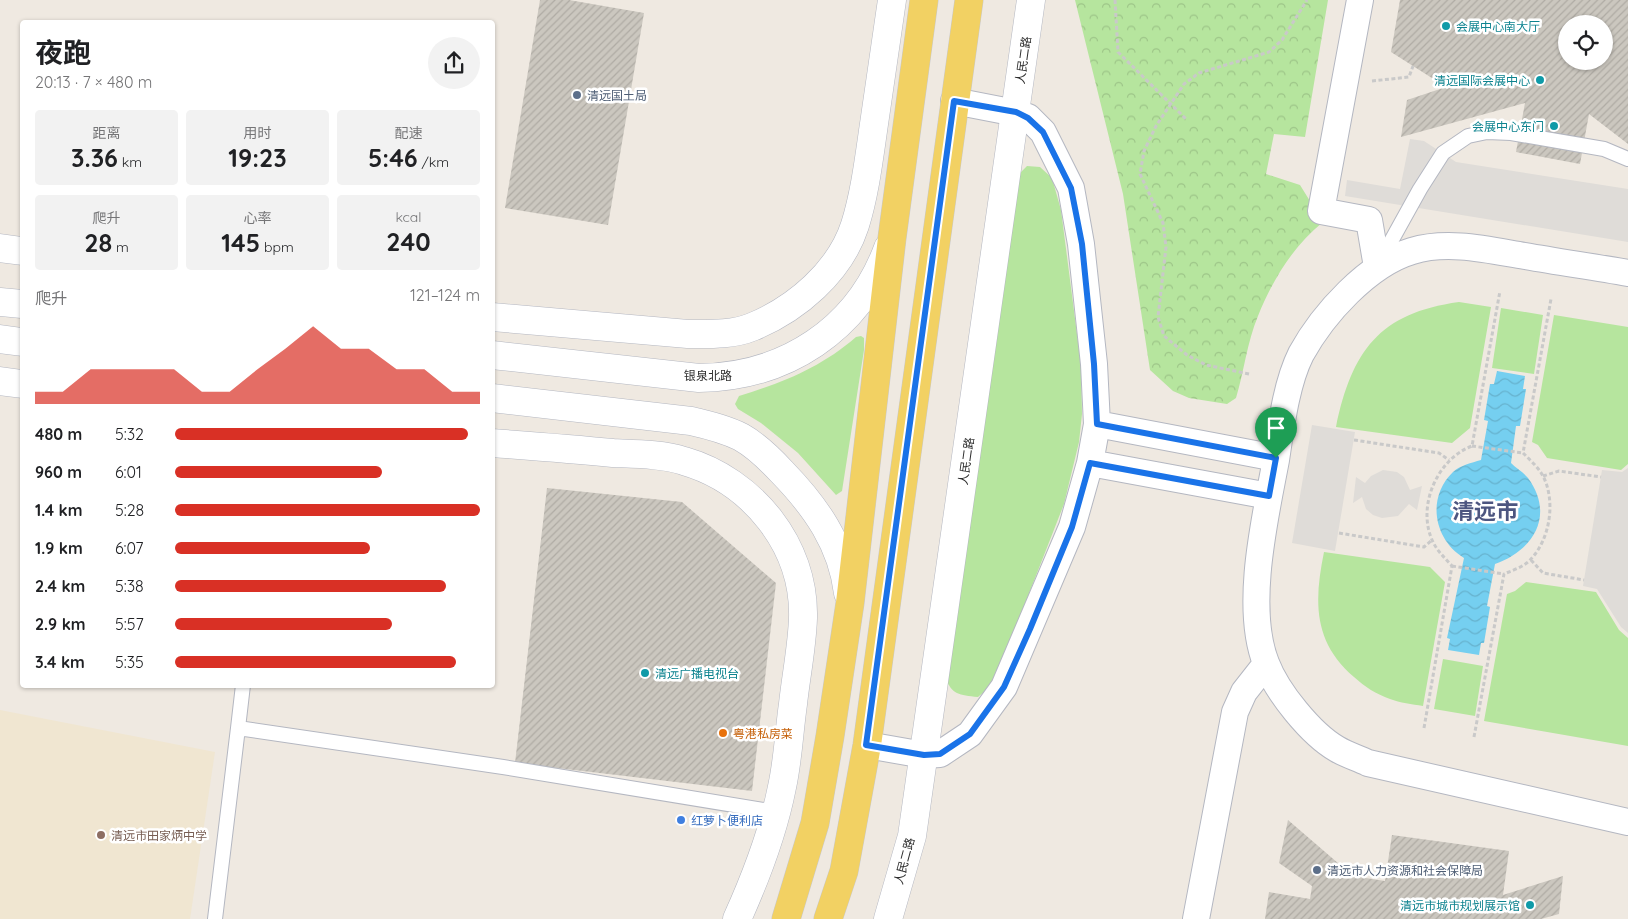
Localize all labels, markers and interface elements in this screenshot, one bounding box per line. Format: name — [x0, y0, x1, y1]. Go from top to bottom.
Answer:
map controls — [1558, 15, 1613, 70]
button: locate — [1558, 15, 1613, 70]
place label: 会展中心南大厅 — [1456, 19, 1540, 34]
marker: 会展中心南大厅 — [1440, 20, 1452, 32]
text: 夜跑 — [35, 35, 91, 70]
street label: 人民二路 — [1012, 35, 1034, 85]
button: share — [428, 37, 480, 89]
text: 20:13 · 7 × 480 m — [35, 72, 152, 92]
place label: 清远国际会展中心 — [1434, 73, 1530, 88]
marker: 清远国际会展中心 — [1534, 74, 1546, 86]
place label: 清远国土局 — [587, 88, 647, 103]
marker: 清远国土局 — [571, 89, 583, 101]
place label: 会展中心东门 — [1472, 119, 1544, 134]
marker: 会展中心东门 — [1548, 120, 1560, 132]
text: 距离 — [93, 124, 121, 142]
text: 用时 — [244, 124, 272, 142]
text: 配速 — [395, 124, 423, 142]
text: 3.36 — [71, 142, 118, 173]
text: 19:23 — [228, 142, 287, 173]
text: 5:46 — [368, 142, 418, 173]
text: km — [118, 153, 142, 171]
text: /km — [418, 153, 449, 171]
text: kcal — [395, 208, 422, 226]
text: 爬升 — [93, 209, 121, 227]
text: 心率 — [244, 209, 272, 227]
text: 240 — [386, 226, 431, 257]
text: 28 — [84, 227, 112, 258]
text: 145 — [221, 227, 260, 258]
text: m — [112, 238, 129, 256]
text: bpm — [260, 238, 294, 256]
text: 121–124 m — [410, 285, 480, 305]
text: 爬升 — [35, 288, 67, 308]
street label: 银泉北路 — [684, 368, 732, 383]
pin — [1255, 407, 1297, 458]
icon: arrive — [1262, 414, 1290, 442]
text: 480 m — [35, 424, 82, 444]
text: 5:32 — [115, 424, 144, 444]
street label: 人民二路 — [955, 436, 977, 486]
text: 960 m — [35, 462, 82, 482]
text: 6:01 — [115, 462, 142, 482]
district label: 清远市 — [1452, 497, 1518, 525]
text: 1.4 km — [35, 500, 82, 520]
text: 5:28 — [115, 500, 144, 520]
text: 1.9 km — [35, 538, 83, 558]
text: 6:07 — [115, 538, 143, 558]
text: 2.4 km — [35, 576, 85, 596]
text: 5:38 — [115, 576, 144, 596]
text: 2.9 km — [35, 614, 86, 634]
text: 5:57 — [115, 614, 144, 634]
text: 3.4 km — [35, 652, 85, 672]
text: 5:35 — [115, 652, 144, 672]
place label: 清远广播电视台 — [655, 666, 739, 681]
marker: 清远广播电视台 — [639, 667, 651, 679]
place label: 粤港私房菜 — [733, 726, 793, 741]
marker: 粤港私房菜 — [717, 727, 729, 739]
place label: 红萝卜便利店 — [691, 813, 763, 828]
marker: 红萝卜便利店 — [675, 814, 687, 826]
place label: 清远市田家炳中学 — [111, 828, 207, 843]
marker: 清远市田家炳中学 — [95, 829, 107, 841]
street label: 人民二路 — [891, 836, 917, 886]
place label: 清远市人力资源和社会保障局 — [1327, 863, 1483, 878]
marker: 清远市人力资源和社会保障局 — [1311, 864, 1323, 876]
place label: 清远市城市规划展示馆 — [1400, 898, 1520, 913]
marker: 清远市城市规划展示馆 — [1524, 899, 1536, 911]

